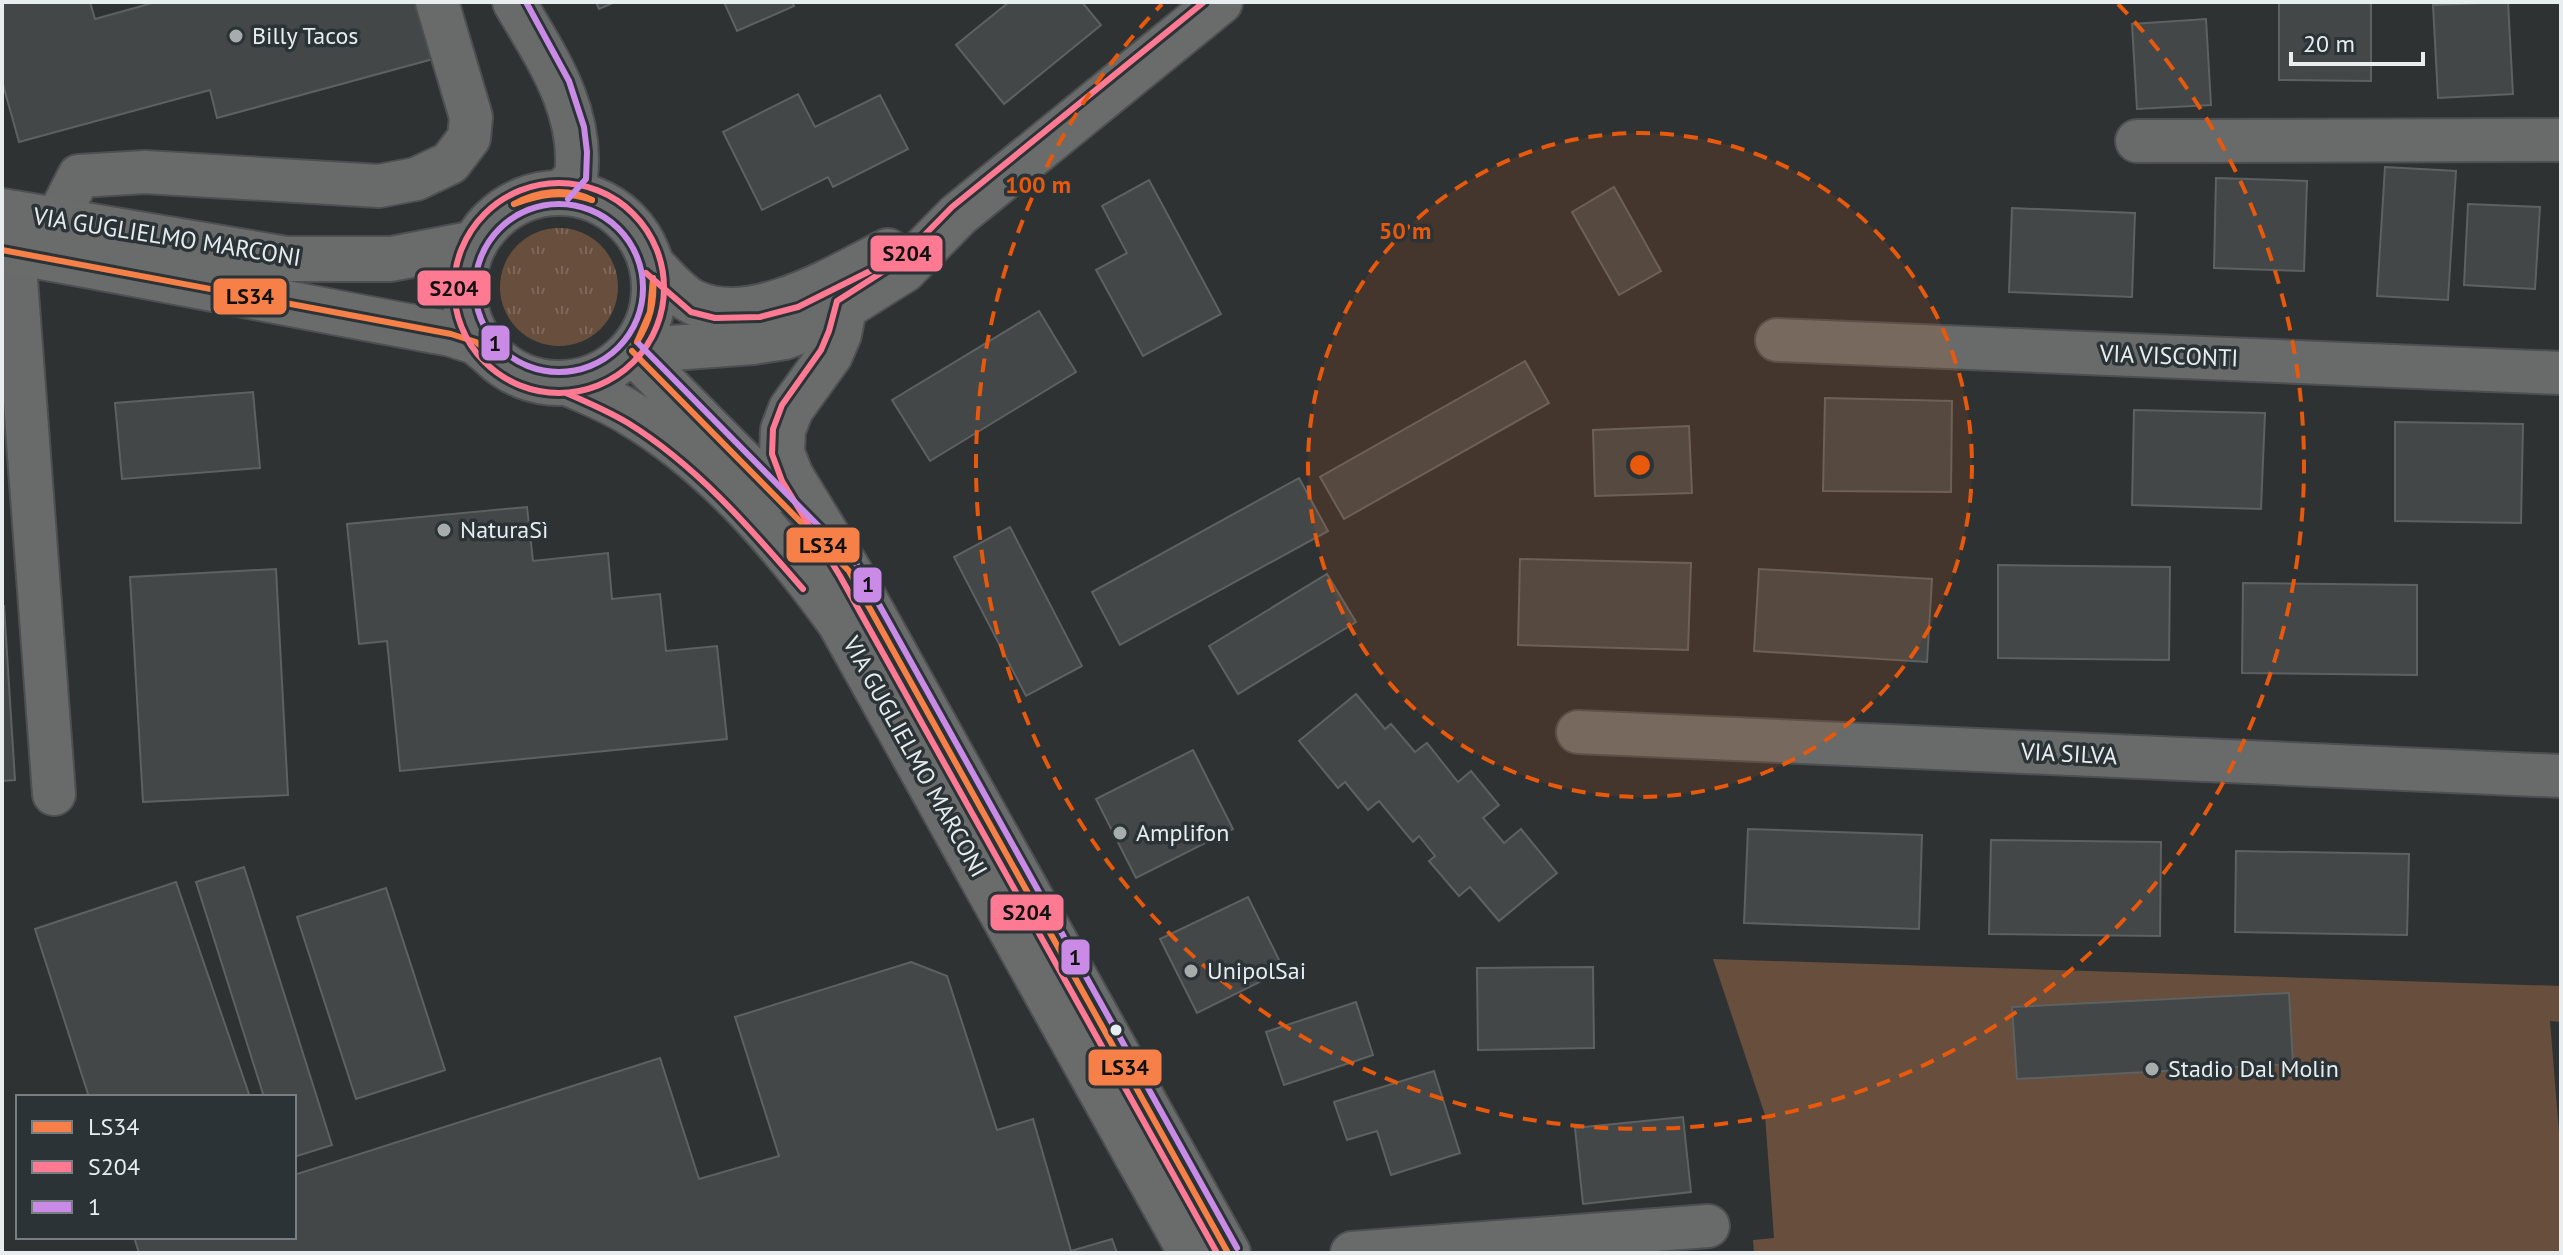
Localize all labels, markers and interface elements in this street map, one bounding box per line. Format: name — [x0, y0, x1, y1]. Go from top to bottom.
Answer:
scale bar — [2291, 16, 2423, 66]
place label: Billy Tacos — [252, 20, 358, 51]
marker: Billy Tacos — [227, 27, 245, 45]
text: 20 m — [2303, 28, 2355, 59]
text: 100 m — [1005, 169, 1071, 200]
street label: VIA GUGLIELMO MARCONI — [30, 200, 303, 273]
text: 50 m — [1379, 215, 1431, 246]
line badge: S204 — [869, 234, 944, 273]
text: S204 — [882, 239, 932, 267]
line badge: S204 — [416, 269, 492, 307]
text: S204 — [429, 274, 479, 302]
line badge: LS34 — [212, 277, 288, 316]
text: LS34 — [226, 282, 274, 310]
line badge: 1 — [480, 324, 511, 362]
text: 1 — [489, 329, 501, 357]
street label: VIA VISCONTI — [2098, 338, 2239, 373]
centre of rings — [1626, 451, 1654, 479]
place label: NaturaSì — [460, 514, 548, 545]
marker: NaturaSì — [435, 521, 453, 539]
line badge: LS34 — [785, 526, 861, 564]
text: LS34 — [799, 531, 847, 559]
line badge: 1 — [852, 566, 883, 604]
text: 1 — [862, 570, 874, 598]
street label: VIA GUGLIELMO MARCONI — [836, 630, 995, 883]
street label: VIA SILVA — [2019, 735, 2118, 771]
place label: Amplifon — [1136, 817, 1229, 848]
marker: Amplifon — [1111, 824, 1129, 842]
line badge: S204 — [989, 893, 1065, 932]
text: S204 — [1002, 898, 1052, 926]
line badge: 1 — [1060, 938, 1091, 976]
text: 1 — [1069, 943, 1081, 971]
place label: UnipolSai — [1207, 955, 1306, 986]
marker: UnipolSai — [1182, 962, 1200, 980]
unlabelled marker — [1108, 1022, 1124, 1038]
line badge: LS34 — [1087, 1048, 1163, 1087]
text: LS34 — [1101, 1053, 1149, 1081]
place label: Stadio Dal Molin — [2168, 1053, 2339, 1084]
marker: Stadio Dal Molin — [2143, 1060, 2161, 1078]
legend — [16, 1095, 296, 1239]
text: LS34 — [88, 1111, 139, 1142]
text: S204 — [88, 1151, 140, 1182]
text: 1 — [88, 1191, 101, 1222]

